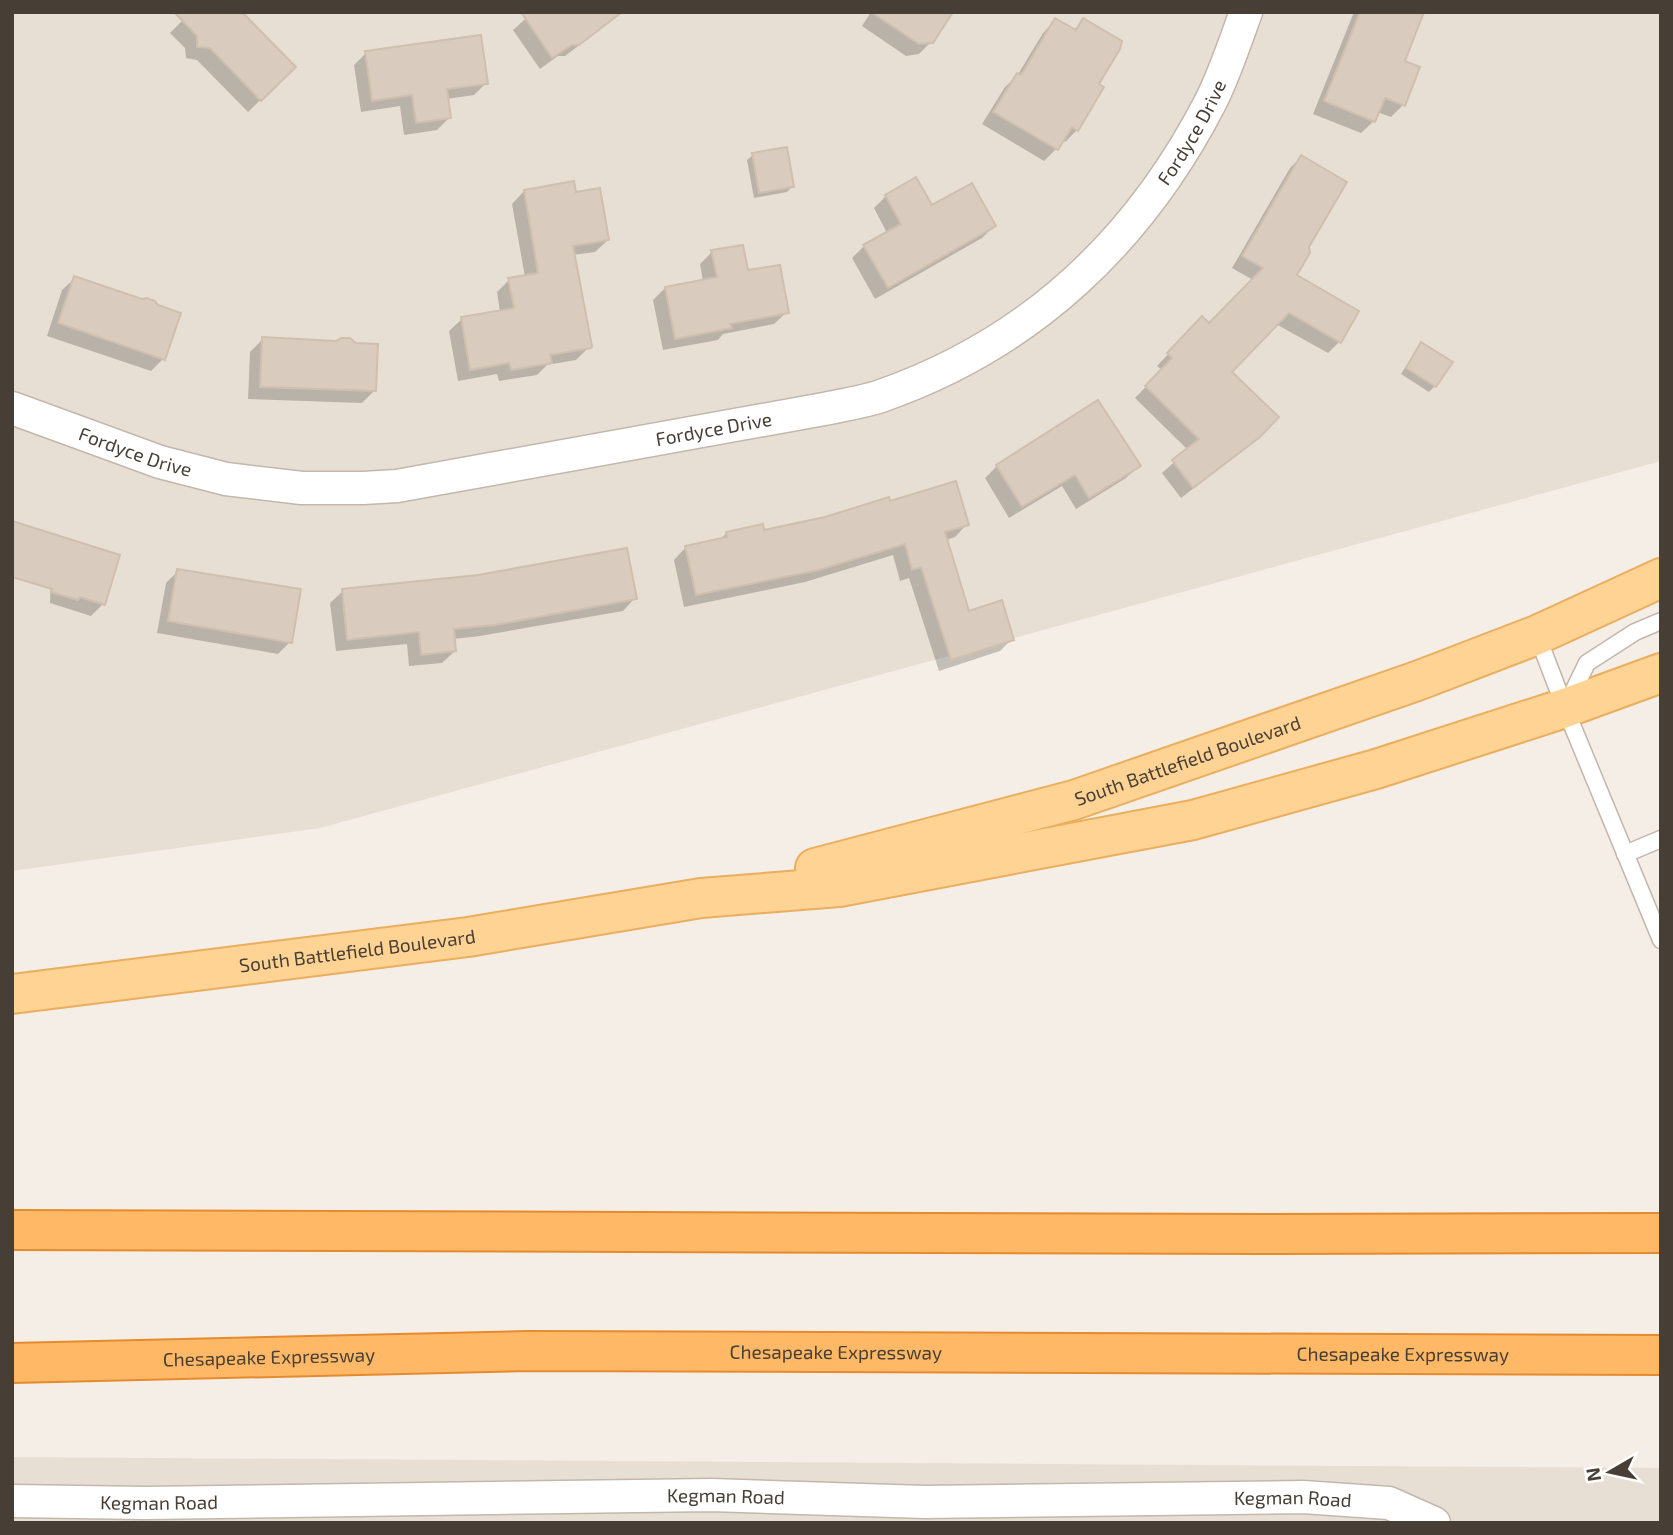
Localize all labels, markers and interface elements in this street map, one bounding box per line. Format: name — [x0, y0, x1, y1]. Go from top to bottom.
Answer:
street label: Fordyce Drive — [1152, 76, 1230, 189]
street label: Fordyce Drive — [654, 407, 773, 450]
street label: Fordyce Drive — [76, 421, 194, 481]
street label: South Battlefield Boulevard — [1071, 710, 1304, 810]
street label: South Battlefield Boulevard — [238, 924, 477, 977]
street label: Chesapeake Expressway — [730, 1340, 942, 1363]
street label: Chesapeake Expressway — [1297, 1342, 1509, 1365]
street label: Chesapeake Expressway — [162, 1343, 375, 1370]
north arrow — [1575, 1437, 1645, 1507]
text: N — [1580, 1466, 1605, 1483]
street label: Kegman Road — [667, 1483, 785, 1508]
street label: Kegman Road — [1234, 1485, 1352, 1511]
street label: Kegman Road — [100, 1490, 218, 1514]

